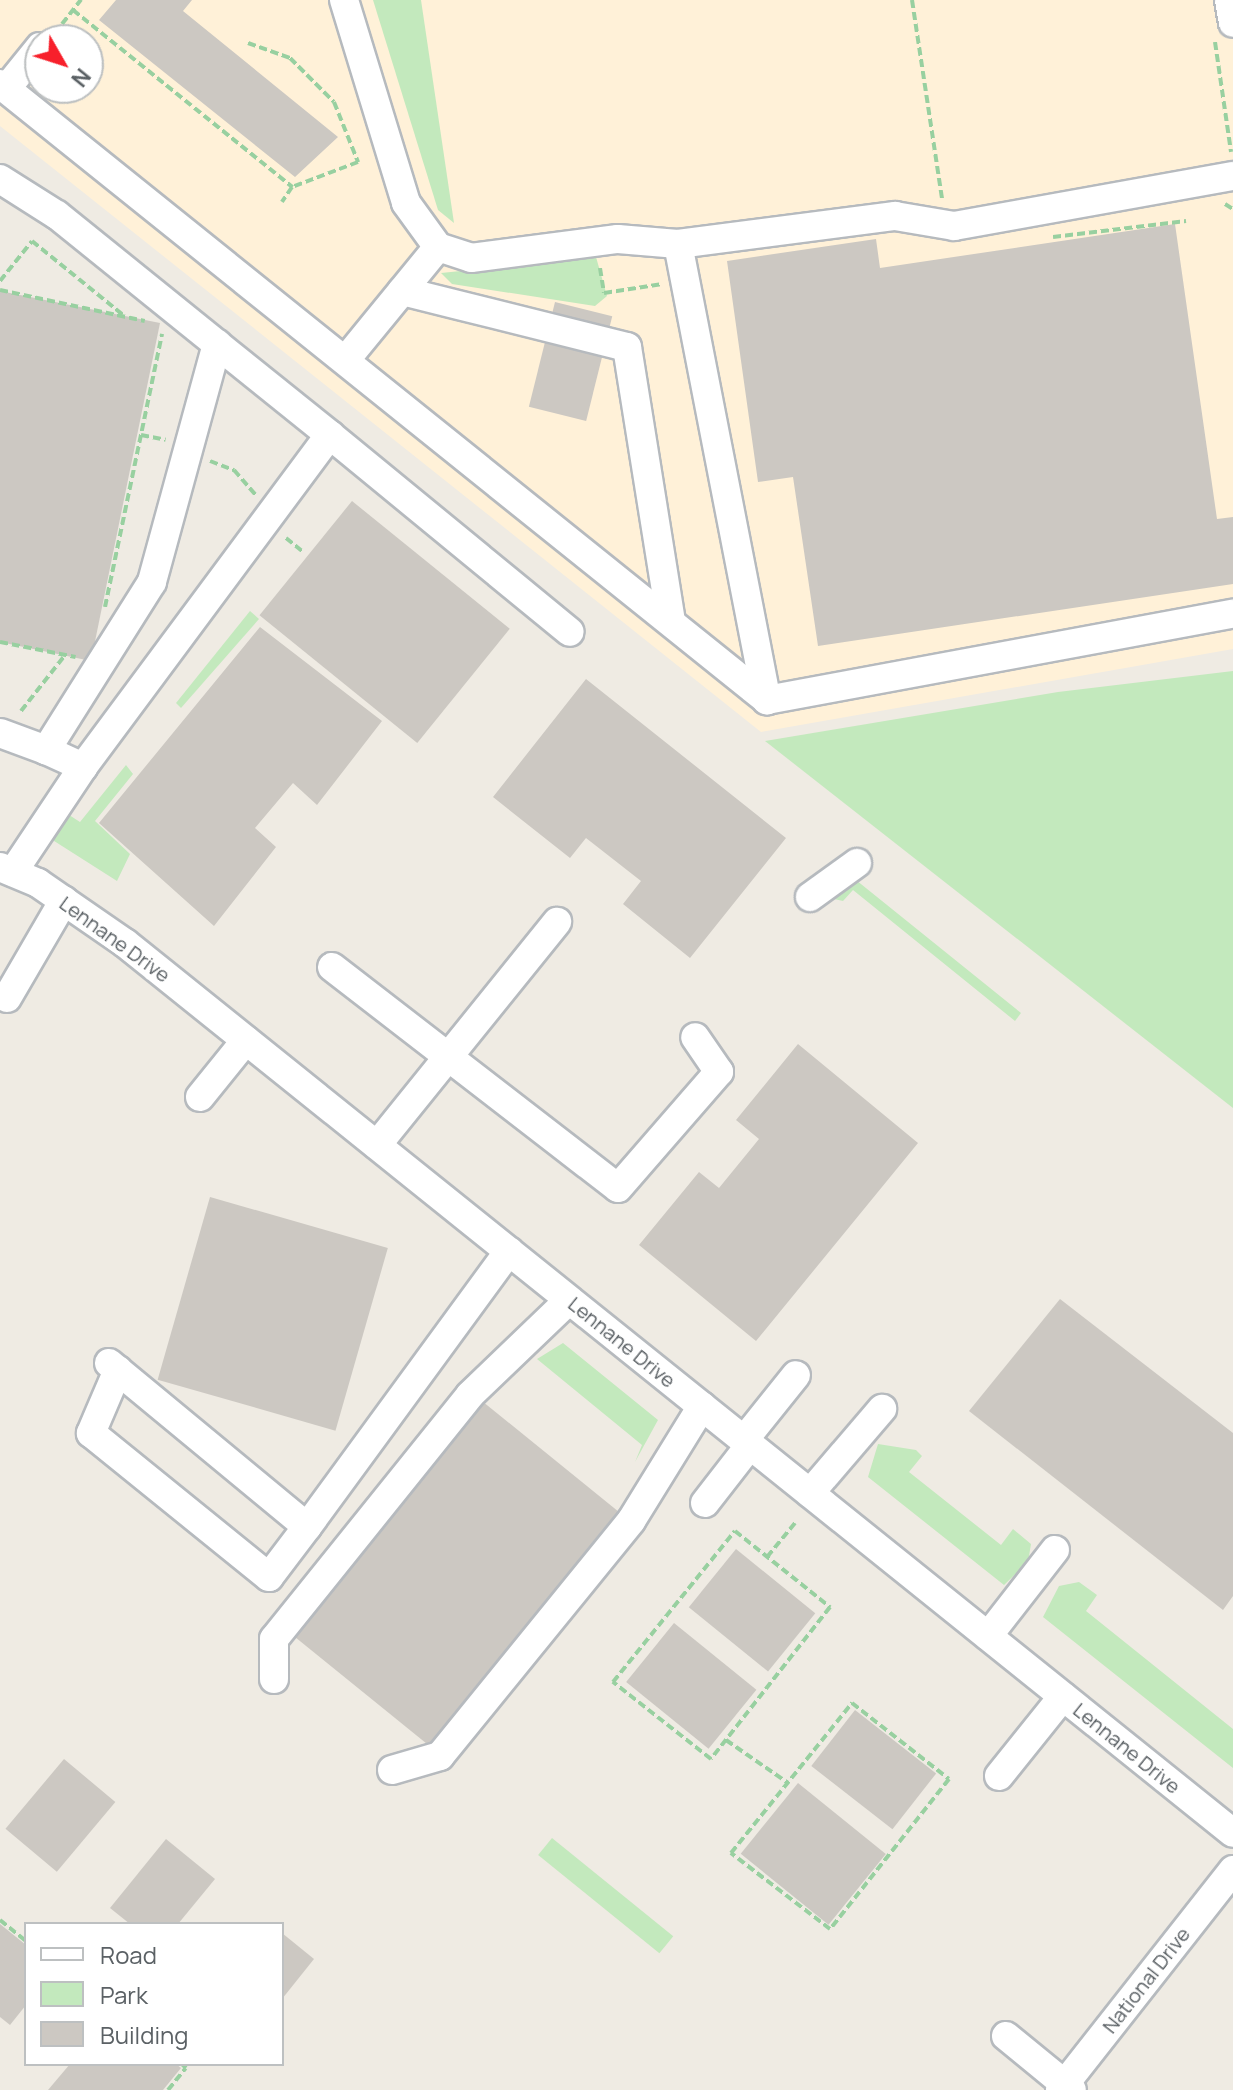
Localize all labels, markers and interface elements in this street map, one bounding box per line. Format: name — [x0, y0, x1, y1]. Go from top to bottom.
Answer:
north arrow — [24, 24, 104, 104]
text: N — [64, 62, 98, 93]
street label: Lennane Drive — [55, 891, 175, 987]
street label: Lennane Drive — [564, 1292, 680, 1392]
street label: Lennane Drive — [1069, 1698, 1185, 1798]
legend — [24, 1922, 284, 2066]
street label: National Drive — [1097, 1922, 1195, 2038]
text: Road — [100, 1938, 157, 1971]
text: Park — [100, 1978, 148, 2011]
text: Building — [100, 2018, 188, 2051]

